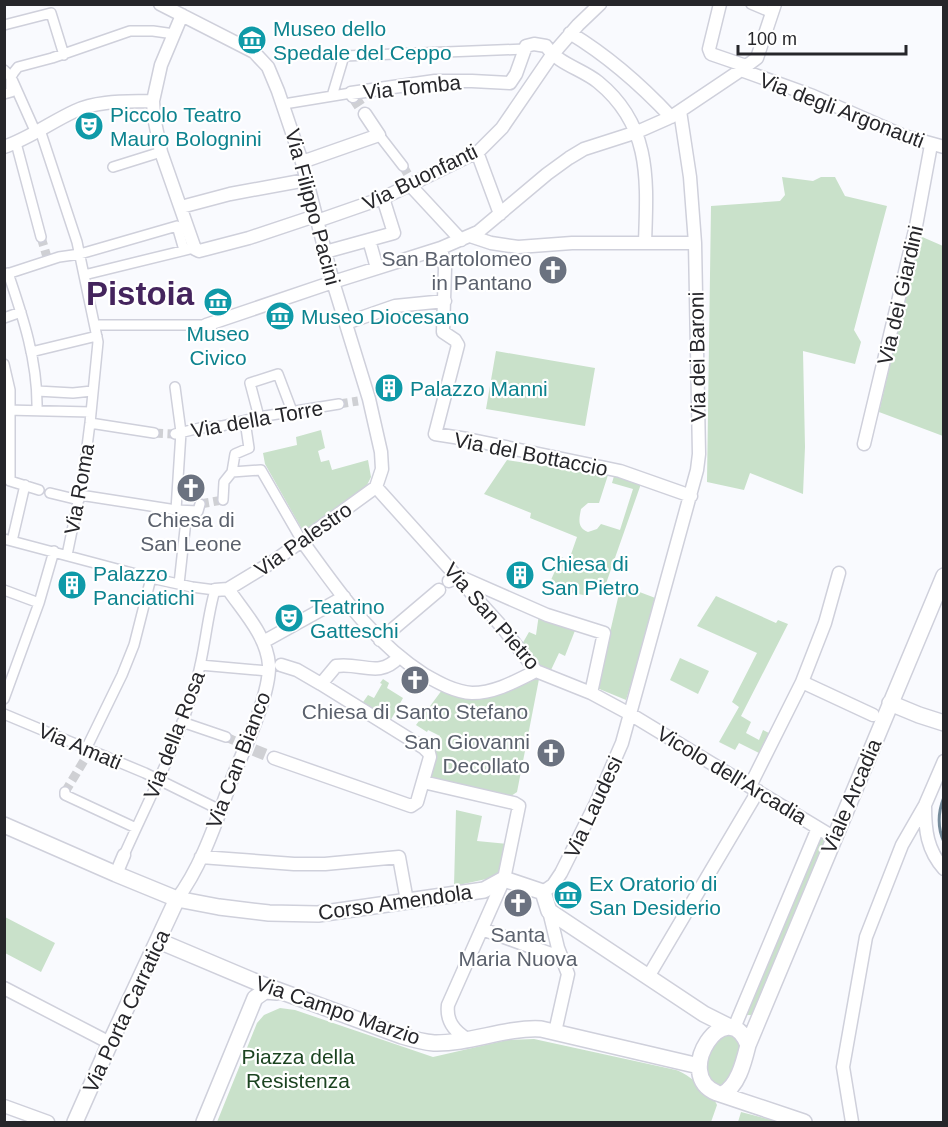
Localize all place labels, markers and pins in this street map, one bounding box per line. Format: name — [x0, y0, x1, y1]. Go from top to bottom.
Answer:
place label: Museo dello Spedale del Ceppo — [273, 17, 452, 64]
museum icon: Museo dello Spedale del Ceppo — [236, 24, 268, 56]
place label: Piccolo Teatro Mauro Bolognini — [110, 103, 262, 150]
theatre icon: Piccolo Teatro Mauro Bolognini — [73, 110, 105, 142]
place label: San Bartolomeo in Pantano — [381, 247, 532, 294]
church icon: San Bartolomeo in Pantano — [537, 254, 569, 286]
museum icon: Museo Civico — [202, 286, 234, 318]
museum icon: Museo Diocesano — [264, 300, 296, 332]
place label: Museo Diocesano — [301, 305, 469, 328]
place label: Museo Civico — [186, 322, 250, 369]
building icon: Palazzo Manni — [373, 372, 405, 404]
place label: Palazzo Manni — [410, 377, 548, 400]
church icon: Chiesa di San Leone — [175, 472, 207, 504]
place label: Chiesa di San Leone — [140, 508, 242, 555]
place label: Chiesa di San Pietro — [541, 552, 639, 599]
building icon: Chiesa di San Pietro — [504, 559, 536, 591]
place label: Palazzo Panciatichi — [93, 562, 195, 609]
building icon: Palazzo Panciatichi — [56, 569, 88, 601]
place label: Teatrino Gatteschi — [310, 595, 399, 642]
theatre icon: Teatrino Gatteschi — [273, 602, 305, 634]
church icon: Chiesa di Santo Stefano — [399, 664, 431, 696]
place label: Chiesa di Santo Stefano — [302, 700, 528, 723]
place label: San Giovanni Decollato — [404, 730, 530, 777]
church icon: San Giovanni Decollato — [535, 737, 567, 769]
place label: Ex Oratorio di San Desiderio — [589, 872, 721, 919]
museum icon: Ex Oratorio di San Desiderio — [552, 879, 584, 911]
church icon: Santa Maria Nuova — [502, 887, 534, 919]
place label: Santa Maria Nuova — [458, 923, 578, 970]

